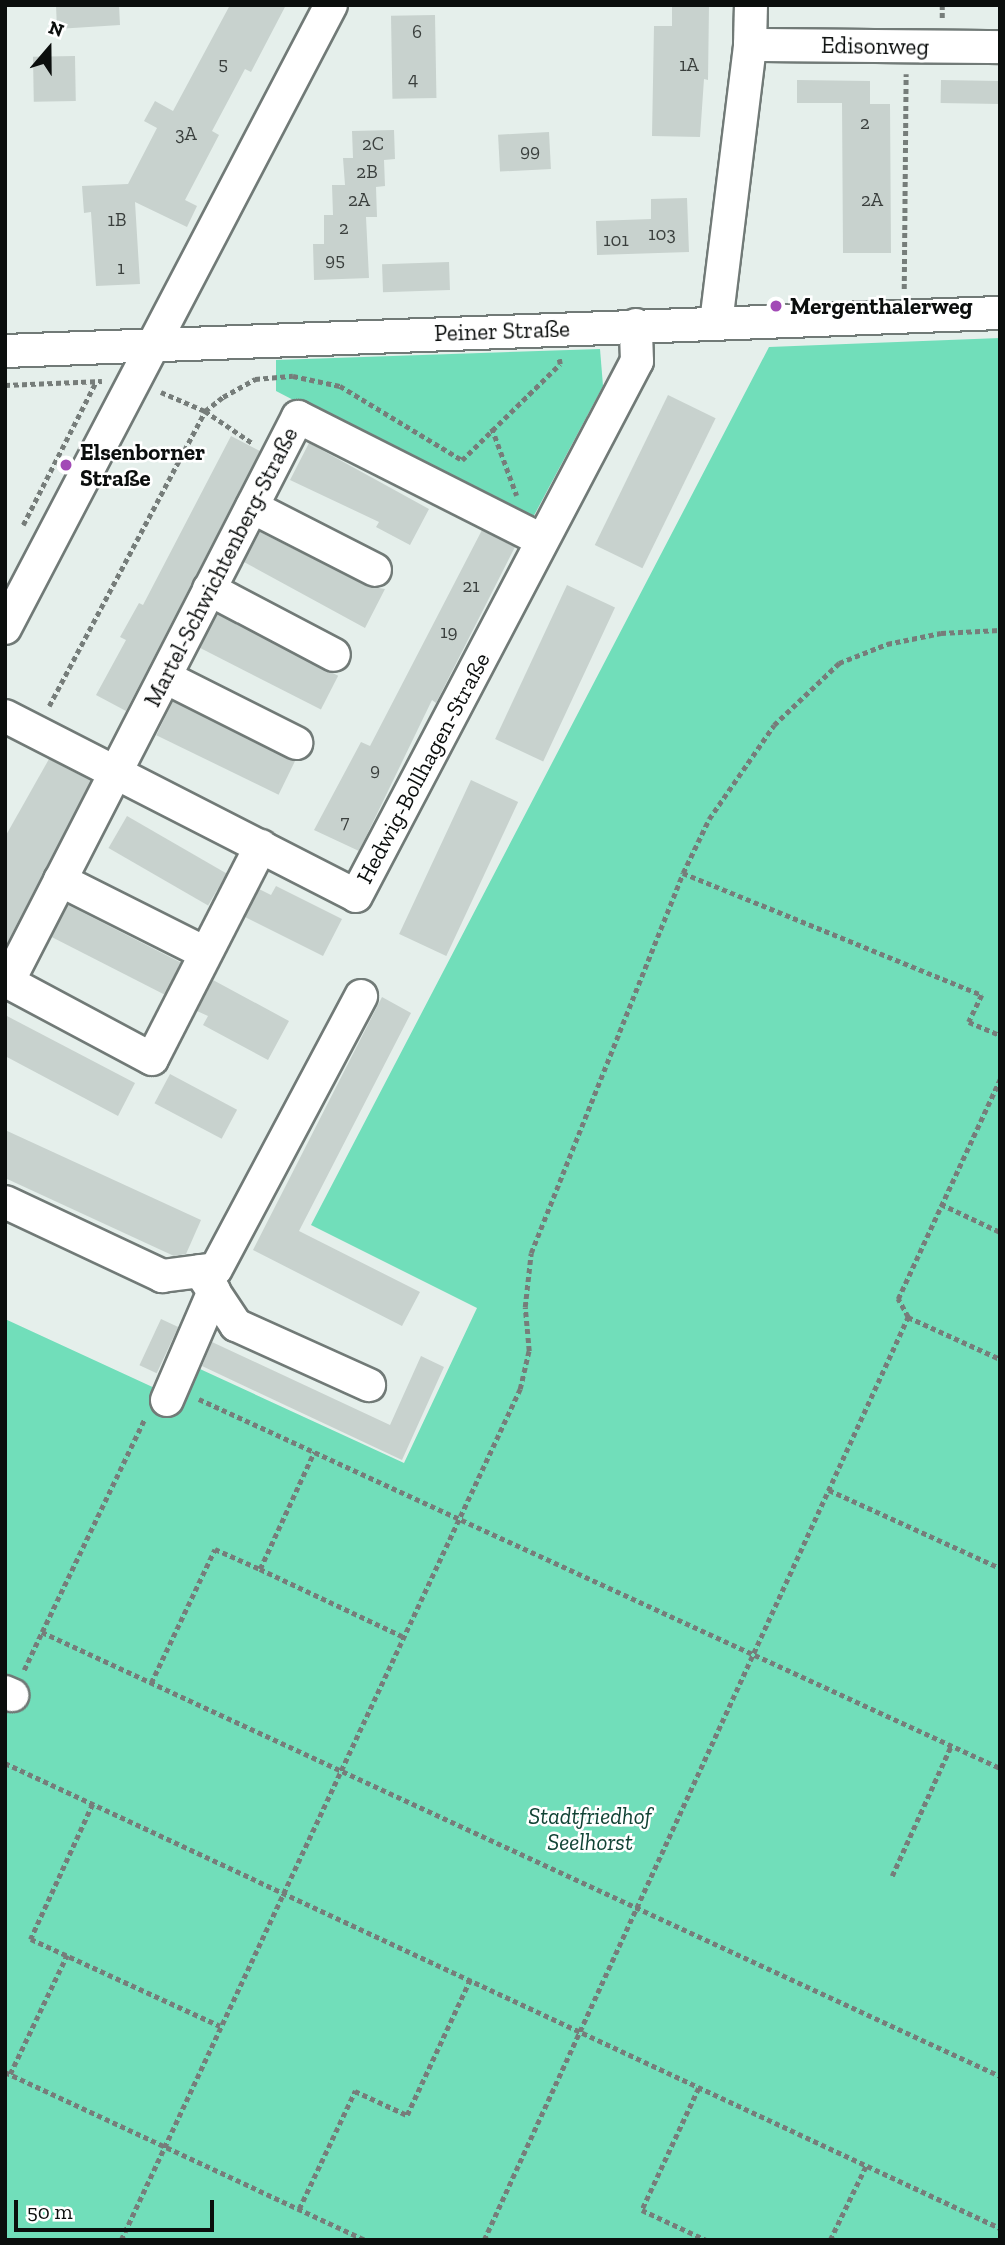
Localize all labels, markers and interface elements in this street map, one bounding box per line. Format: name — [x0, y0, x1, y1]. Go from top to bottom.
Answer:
north arrow — [14, 14, 84, 84]
text: N — [46, 16, 67, 42]
house number: 6 — [412, 21, 422, 43]
street label: Edisonweg — [821, 31, 929, 61]
house number: 5 — [218, 53, 228, 75]
house number: 1A — [679, 54, 699, 76]
house number: 4 — [408, 68, 418, 90]
house number: 2 — [860, 112, 870, 134]
house number: 3A — [175, 123, 197, 145]
house number: 2C — [362, 133, 384, 155]
house number: 99 — [520, 140, 540, 162]
house number: 2B — [356, 161, 378, 183]
house number: 2A — [348, 189, 370, 211]
house number: 2A — [861, 189, 883, 211]
house number: 1B — [108, 209, 126, 231]
house number: 2 — [339, 217, 349, 239]
house number: 103 — [648, 223, 676, 245]
house number: 101 — [603, 229, 629, 251]
house number: 95 — [325, 249, 345, 271]
house number: 1 — [117, 257, 125, 279]
place label: Mergenthalerweg — [790, 292, 973, 320]
marker: Mergenthalerweg — [768, 298, 784, 314]
street label: Peiner Straße — [433, 315, 571, 347]
street label: Martel-Schwichtenberg-Straße — [138, 423, 304, 711]
place label: Elsenborner Straße — [80, 438, 205, 492]
marker: Elsenborner Straße — [58, 457, 74, 473]
house number: 21 — [462, 575, 480, 597]
house number: 19 — [440, 621, 458, 643]
street label: Hedwig-Bollhagen-Straße — [350, 648, 496, 888]
house number: 9 — [370, 759, 380, 781]
house number: 7 — [341, 811, 349, 833]
park label: Stadtfriedhof Seelhorst — [528, 1802, 652, 1856]
scale bar — [18, 2186, 217, 2230]
text: 50 m — [27, 2199, 73, 2224]

